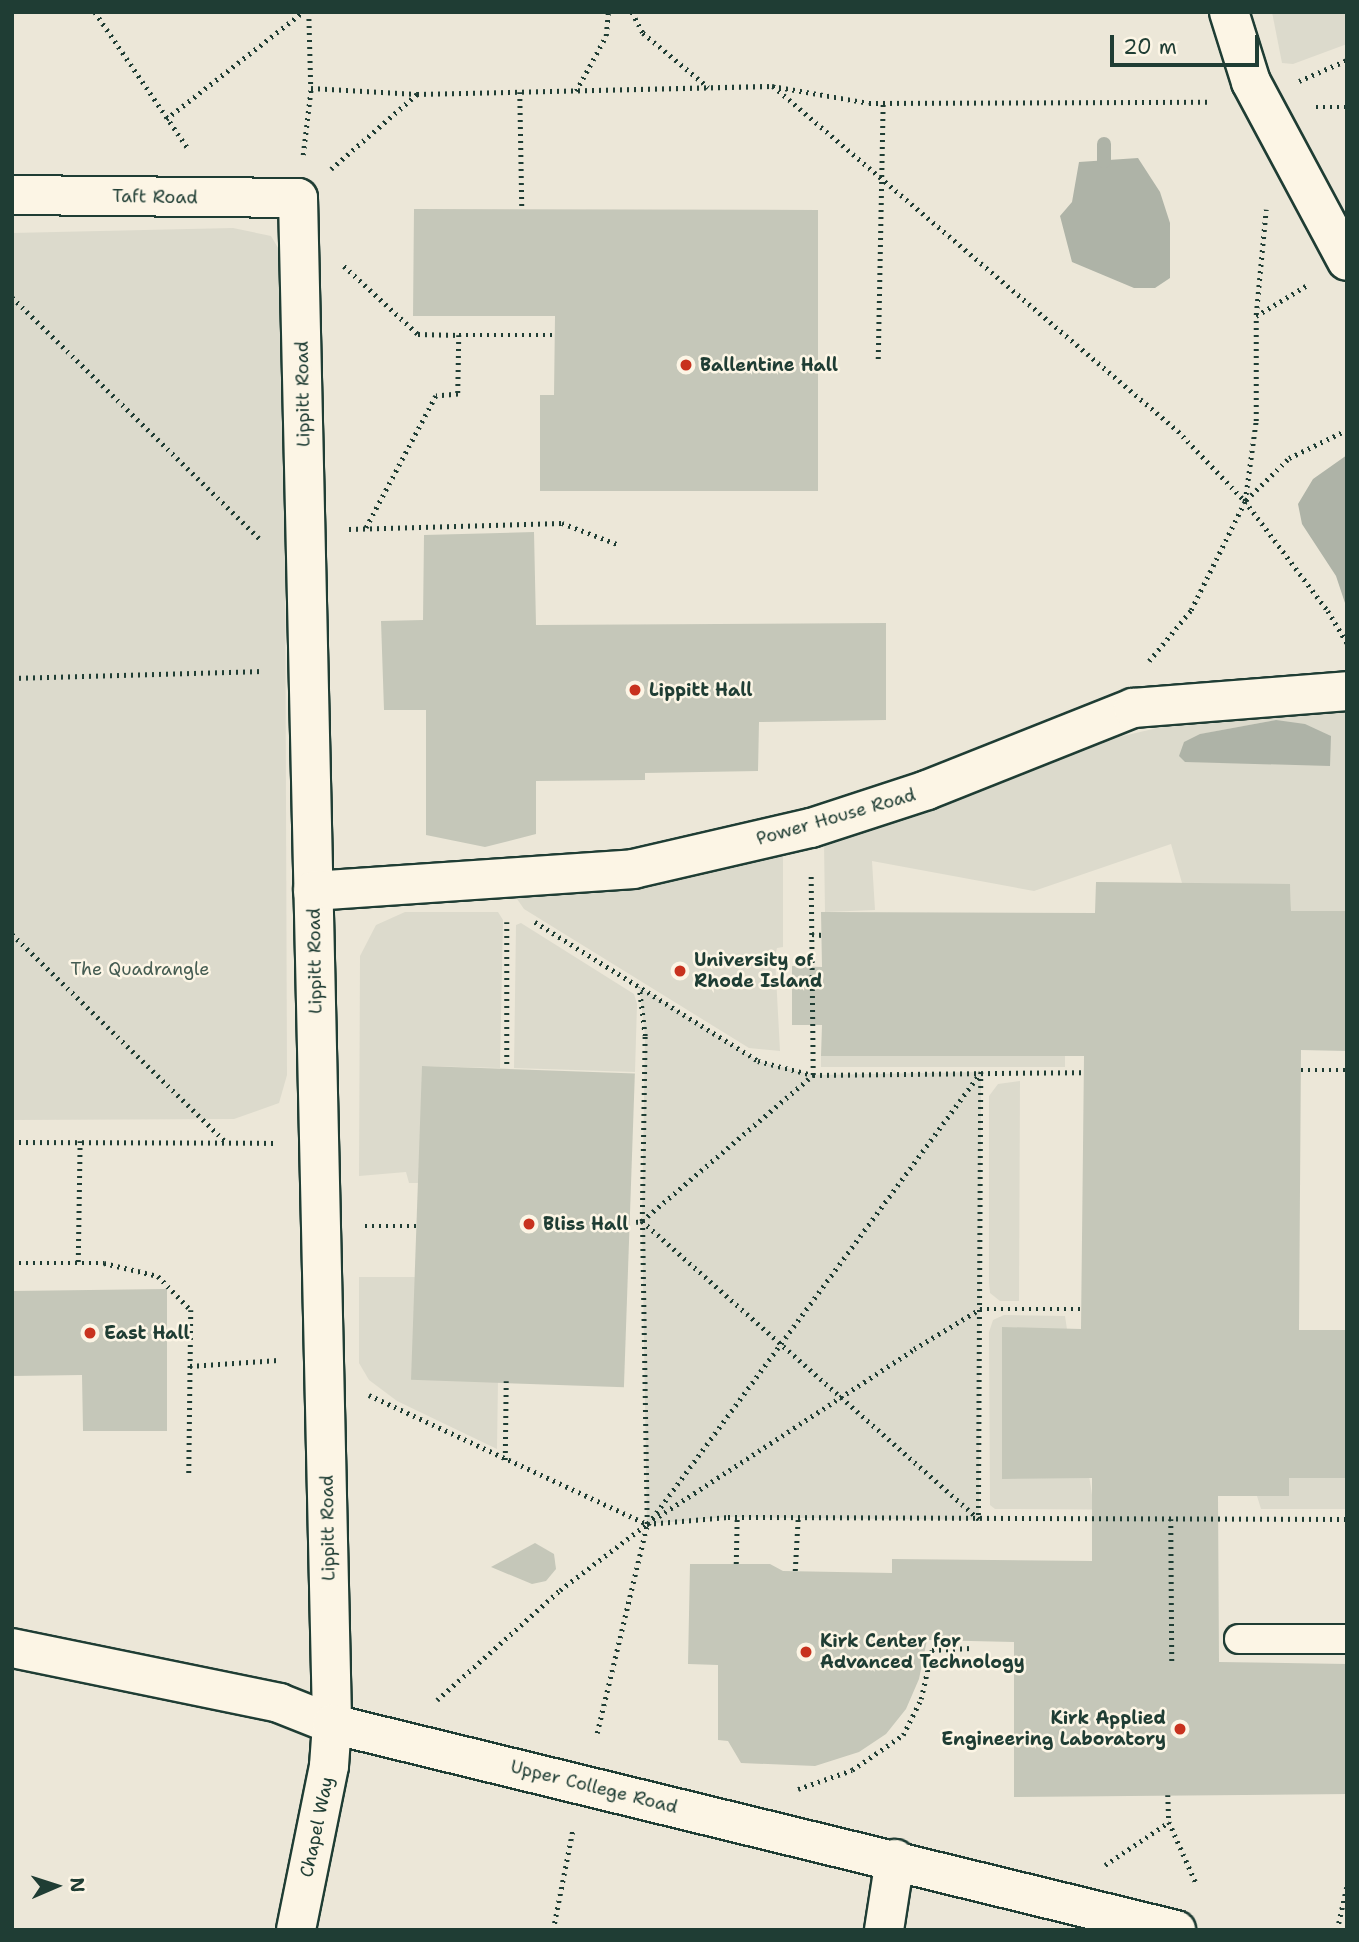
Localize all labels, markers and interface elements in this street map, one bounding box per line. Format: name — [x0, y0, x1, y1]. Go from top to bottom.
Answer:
scale bar — [1114, 21, 1263, 65]
text: 20 m — [1123, 33, 1177, 61]
street label: Taft Road — [112, 185, 198, 209]
street label: Lippitt Road — [291, 341, 315, 447]
place label: Ballentine Hall — [700, 354, 838, 376]
marker: Ballentine Hall — [678, 357, 694, 373]
place label: Lippitt Hall — [649, 679, 752, 701]
marker: Lippitt Hall — [627, 682, 643, 698]
street label: Power House Road — [754, 784, 918, 850]
street label: Lippitt Road — [303, 908, 327, 1014]
place label: University of Rhode Island — [694, 950, 822, 992]
park label: The Quadrangle — [70, 958, 210, 980]
marker: University of Rhode Island — [672, 963, 688, 979]
place label: Bliss Hall — [543, 1213, 628, 1235]
marker: Bliss Hall — [521, 1216, 537, 1232]
place label: East Hall — [104, 1322, 190, 1344]
marker: East Hall — [82, 1325, 98, 1341]
street label: Lippitt Road — [316, 1475, 340, 1581]
place label: Kirk Center for Advanced Technology — [820, 1631, 1025, 1674]
marker: Kirk Center for Advanced Technology — [798, 1644, 814, 1660]
place label: Kirk Applied Engineering Laboratory — [941, 1708, 1166, 1750]
marker: Kirk Applied Engineering Laboratory — [1172, 1721, 1188, 1737]
street label: Upper College Road — [508, 1756, 680, 1818]
street label: Chapel Way — [296, 1775, 338, 1879]
north arrow — [21, 1851, 91, 1921]
text: N — [65, 1877, 90, 1893]

